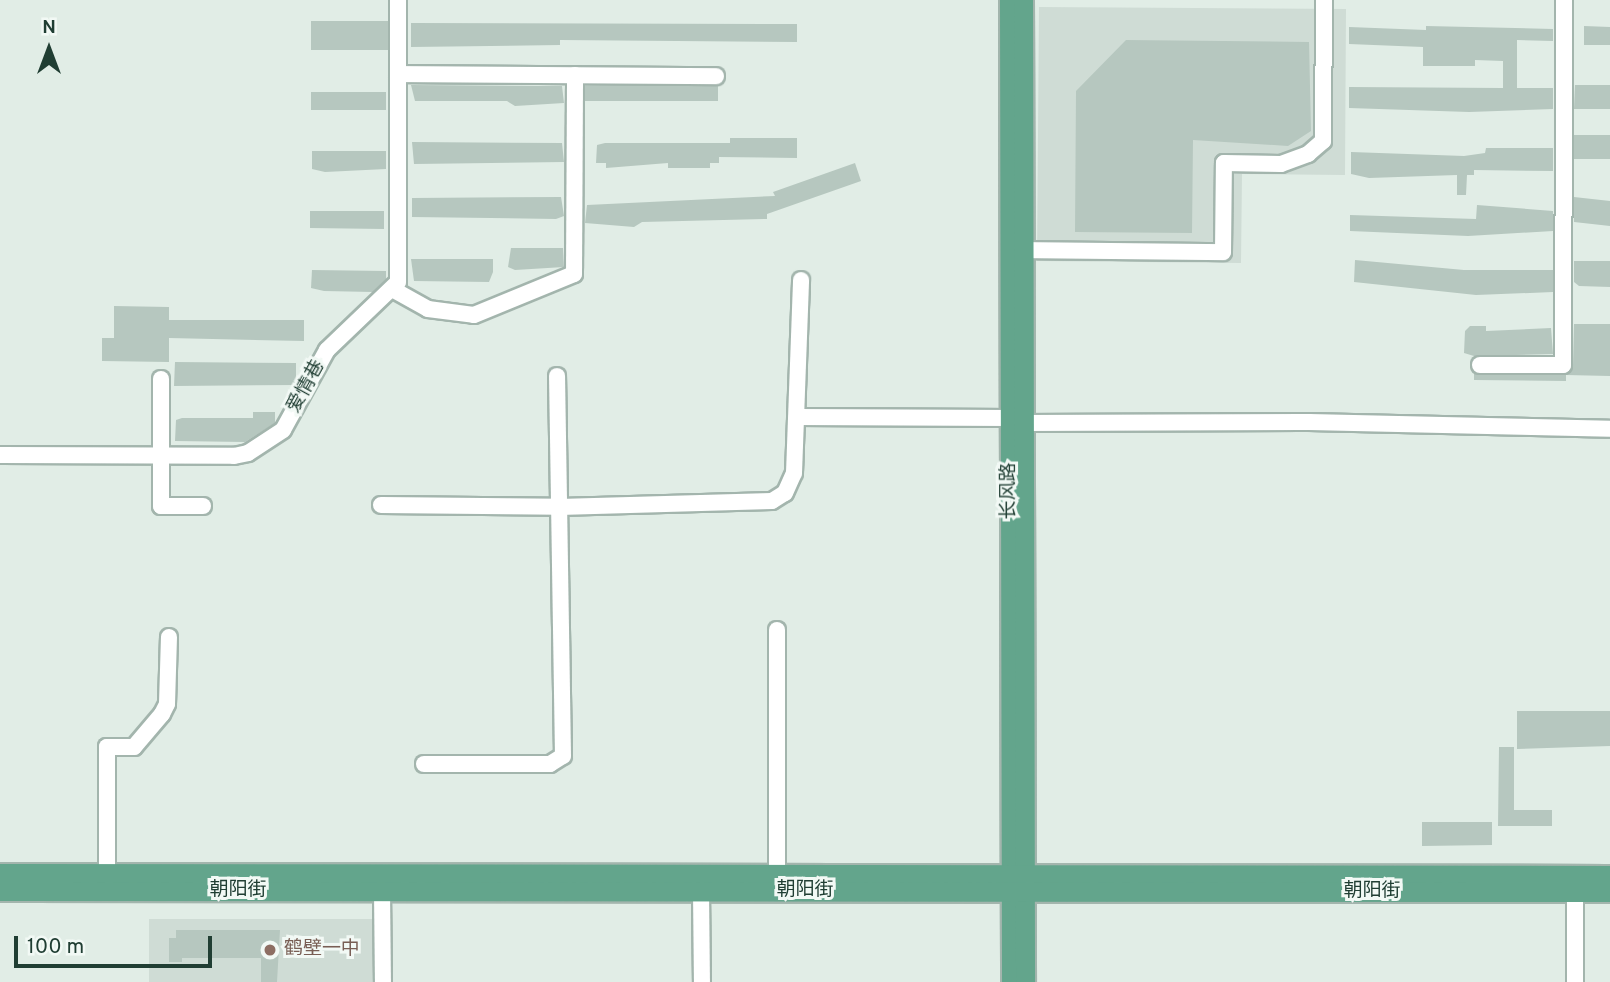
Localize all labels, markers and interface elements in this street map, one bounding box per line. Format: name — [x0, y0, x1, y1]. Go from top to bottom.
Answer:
north arrow — [14, 14, 84, 84]
text: N — [42, 16, 56, 40]
street label: 爱情巷 — [283, 357, 331, 417]
street label: 长风路 — [999, 463, 1021, 519]
street label: 朝阳街 — [210, 880, 266, 902]
street label: 朝阳街 — [777, 880, 833, 902]
street label: 朝阳街 — [1344, 881, 1400, 903]
scale bar — [18, 922, 215, 966]
text: 100 m — [27, 934, 84, 961]
place label: 鹤壁一中 — [284, 939, 360, 961]
marker: 鹤壁一中 — [262, 942, 278, 958]

